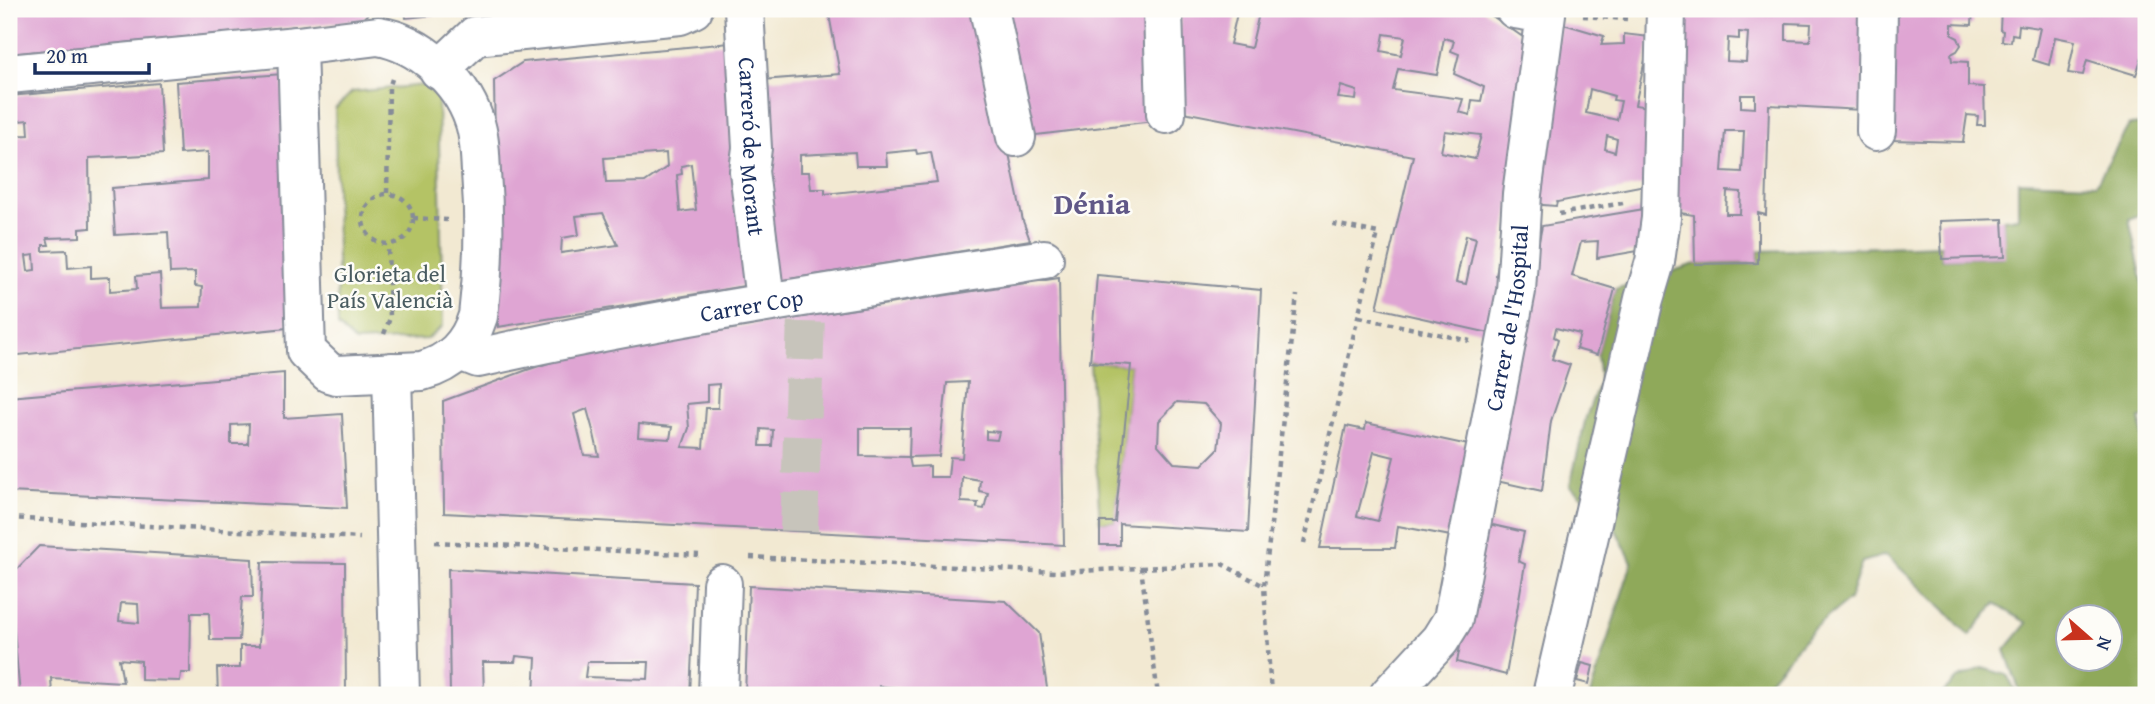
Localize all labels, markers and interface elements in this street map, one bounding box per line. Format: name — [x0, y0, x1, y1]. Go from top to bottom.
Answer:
scale bar — [35, 32, 149, 76]
text: 20 m — [46, 40, 88, 71]
street label: Carreró de Morant — [731, 56, 774, 238]
district label: Dénia — [1054, 181, 1131, 225]
street label: Carrer de l'Hospital — [1476, 224, 1536, 414]
park label: Glorieta del País Valencià — [327, 257, 453, 316]
street label: Carrer Cop — [697, 280, 806, 330]
north arrow — [2054, 602, 2124, 672]
text: N — [2090, 633, 2120, 655]

